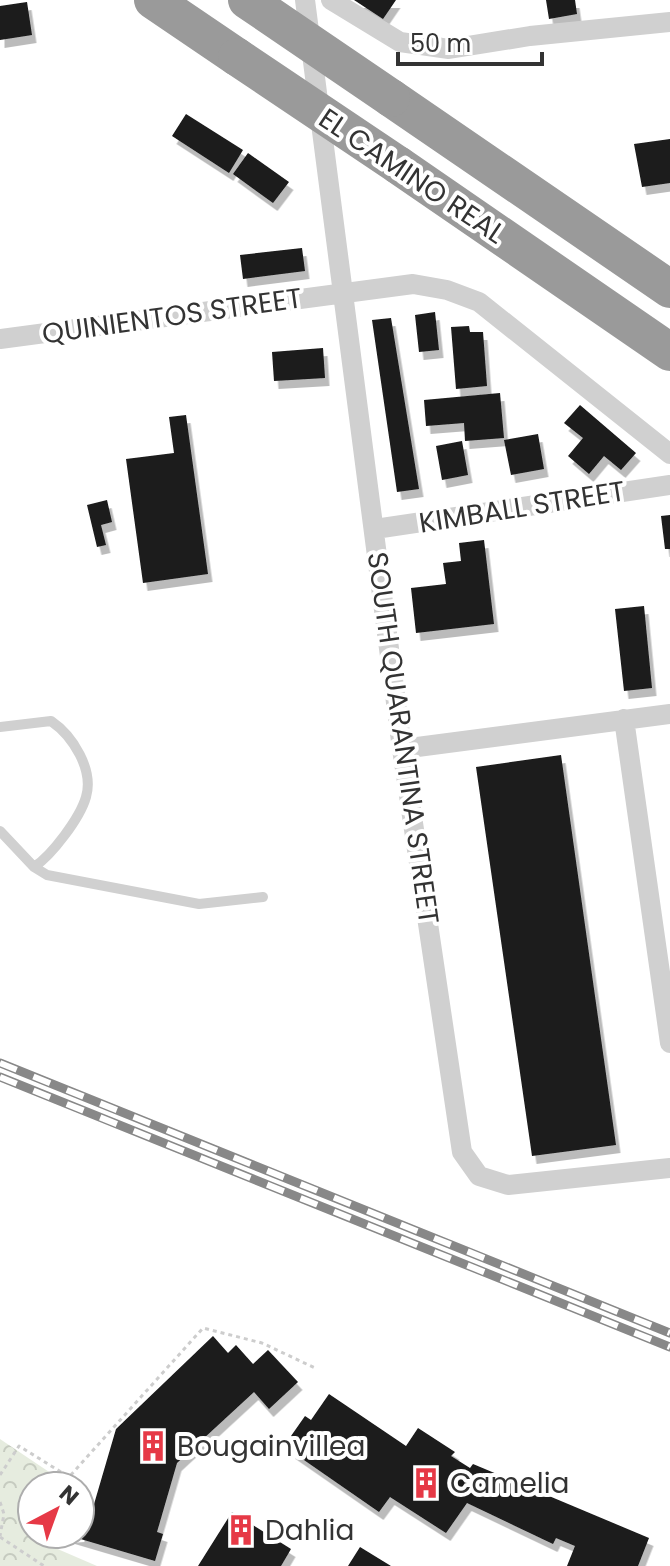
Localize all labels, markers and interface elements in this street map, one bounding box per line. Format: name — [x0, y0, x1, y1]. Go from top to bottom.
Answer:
scale bar — [398, 16, 542, 66]
text: 50 m — [410, 27, 471, 60]
street label: EL CAMINO REAL — [311, 99, 513, 253]
street label: QUINIENTOS STREET — [40, 278, 304, 354]
street label: KIMBALL STREET — [416, 471, 628, 543]
street label: SOUTH QUARANTINA STREET — [358, 549, 448, 927]
place label: Bougainvillea — [177, 1427, 365, 1466]
building icon: Bougainvillea — [136, 1429, 170, 1463]
place label: Camelia — [450, 1464, 569, 1503]
building icon: Camelia — [409, 1466, 443, 1500]
north arrow — [16, 1470, 96, 1550]
text: N — [52, 1478, 85, 1512]
place label: Dahlia — [265, 1511, 354, 1550]
building icon: Dahlia — [224, 1513, 258, 1547]

